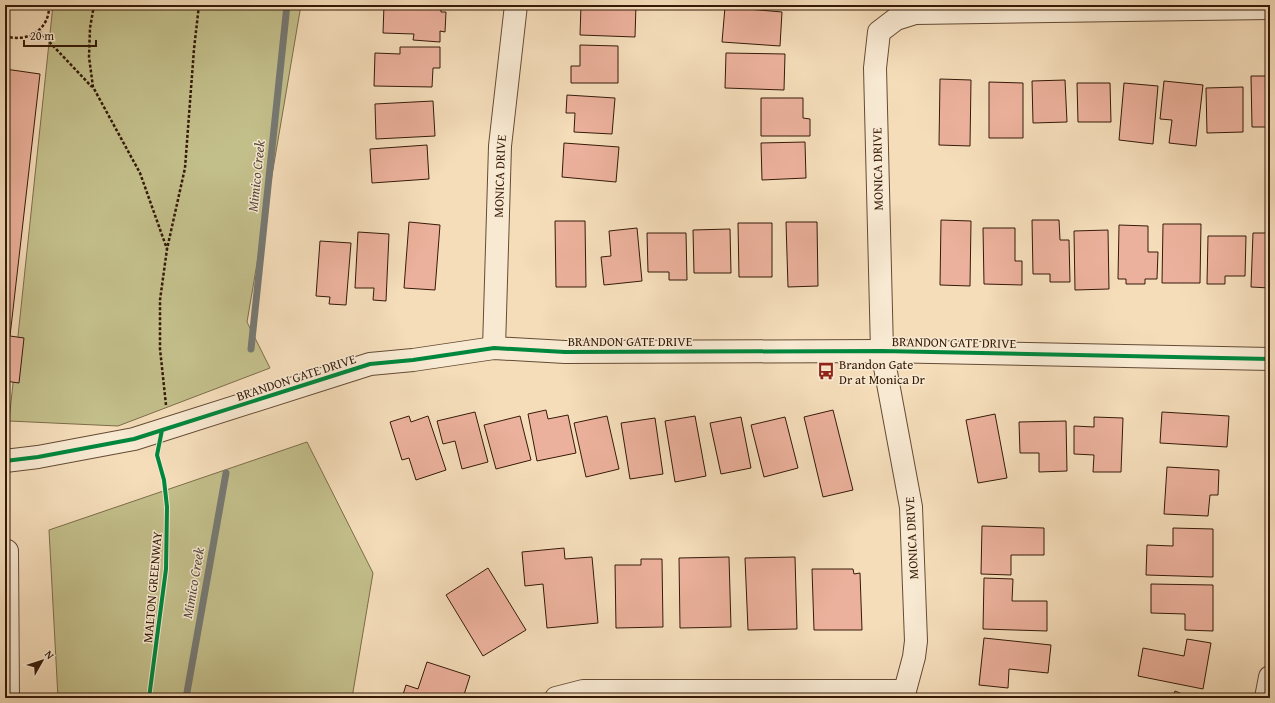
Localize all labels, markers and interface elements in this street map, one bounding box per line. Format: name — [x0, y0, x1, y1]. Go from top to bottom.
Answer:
scale bar — [24, 22, 96, 48]
text: 20 m — [30, 27, 54, 44]
street label: MONICA DRIVE — [867, 127, 888, 211]
street label: MONICA DRIVE — [489, 133, 511, 218]
water label: Mimico Creek — [242, 139, 270, 213]
street label: BRANDON GATE DRIVE — [568, 332, 693, 351]
street label: BRANDON GATE DRIVE — [892, 332, 1017, 353]
street label: BRANDON GATE DRIVE — [234, 349, 359, 406]
place label: Brandon Gate Dr at Monica Dr — [839, 355, 926, 389]
bus stop icon: Brandon Gate Dr at Monica Dr — [816, 361, 836, 381]
street label: MONICA DRIVE — [900, 496, 923, 580]
street label: MALTON GREENWAY — [138, 530, 167, 644]
water label: Mimico Creek — [177, 545, 209, 620]
north arrow — [22, 641, 62, 681]
text: N — [41, 647, 59, 663]

